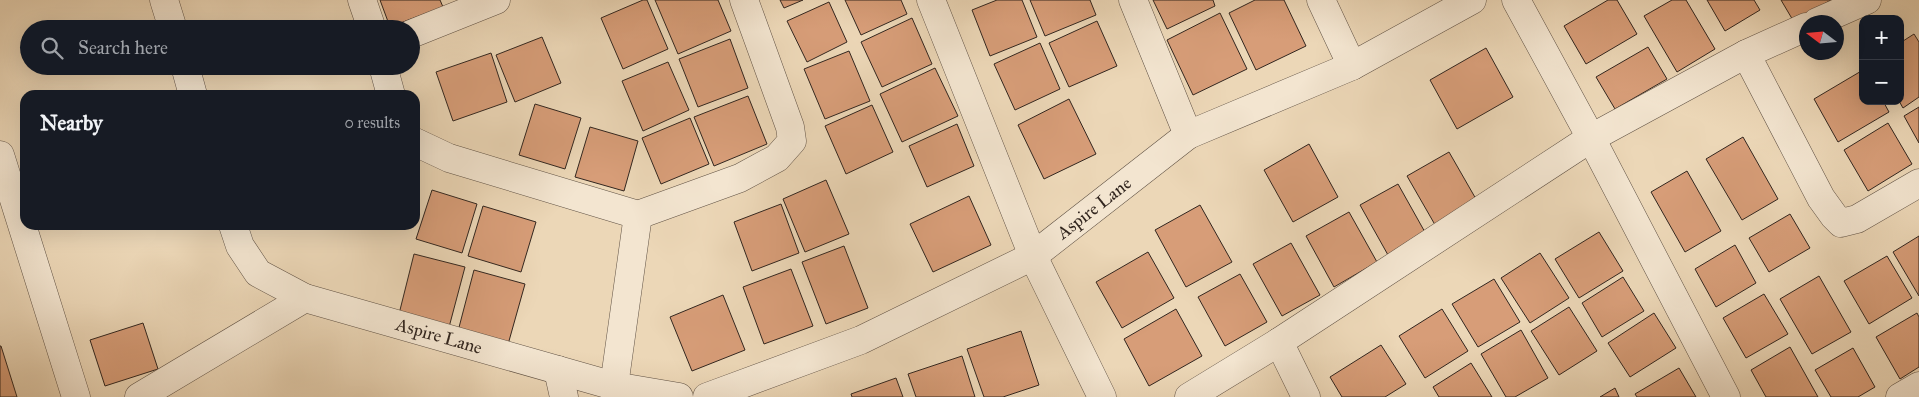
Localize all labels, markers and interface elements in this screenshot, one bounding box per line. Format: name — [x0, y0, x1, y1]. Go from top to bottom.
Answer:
north arrow — [1799, 15, 1844, 60]
map controls — [1859, 15, 1904, 105]
button: + — [1859, 15, 1904, 60]
search box — [20, 20, 420, 75]
icon: search — [38, 34, 66, 62]
text: Search here — [78, 36, 168, 59]
button: − — [1859, 60, 1904, 105]
text: Nearby — [40, 110, 103, 136]
text: 0 results — [345, 113, 400, 132]
street label: Aspire Lane — [1051, 172, 1136, 245]
street label: Aspire Lane — [392, 313, 485, 359]

